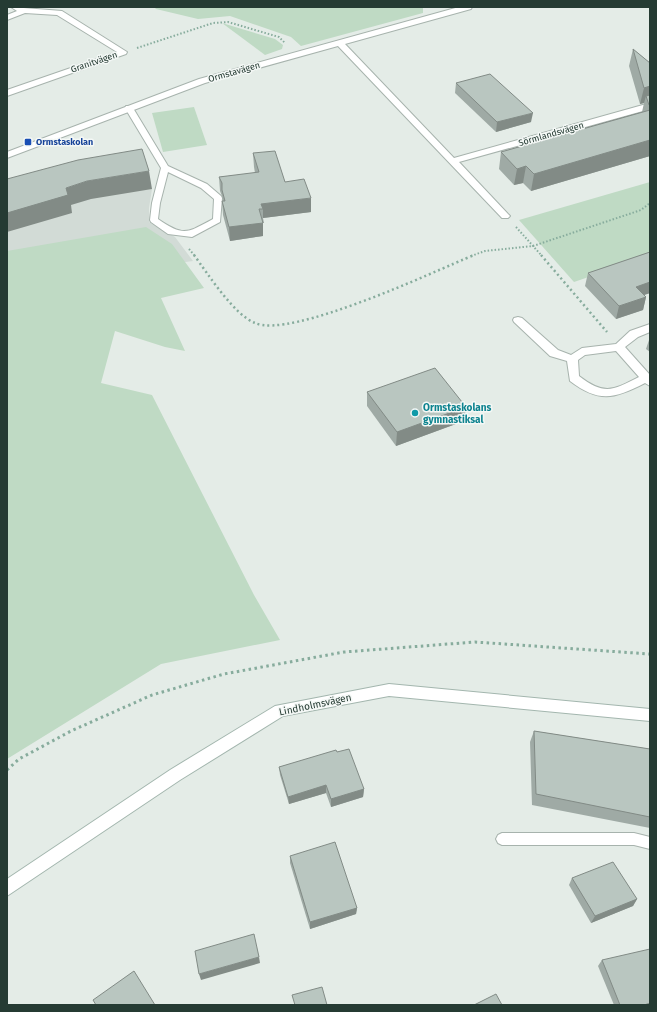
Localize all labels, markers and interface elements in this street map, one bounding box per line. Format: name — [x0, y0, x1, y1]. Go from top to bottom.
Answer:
street label: Granitvägen — [69, 49, 119, 75]
street label: Ormstavägen — [207, 60, 261, 84]
street label: Sörmlandsvägen — [517, 120, 585, 148]
marker: Ormstaskolan — [23, 137, 33, 147]
place label: Ormstaskolan — [36, 137, 93, 147]
place label: Ormstaskolans gymnastiksal — [423, 402, 492, 426]
marker: Ormstaskolans gymnastiksal — [410, 408, 420, 418]
street label: Lindholmsvägen — [278, 691, 353, 719]

